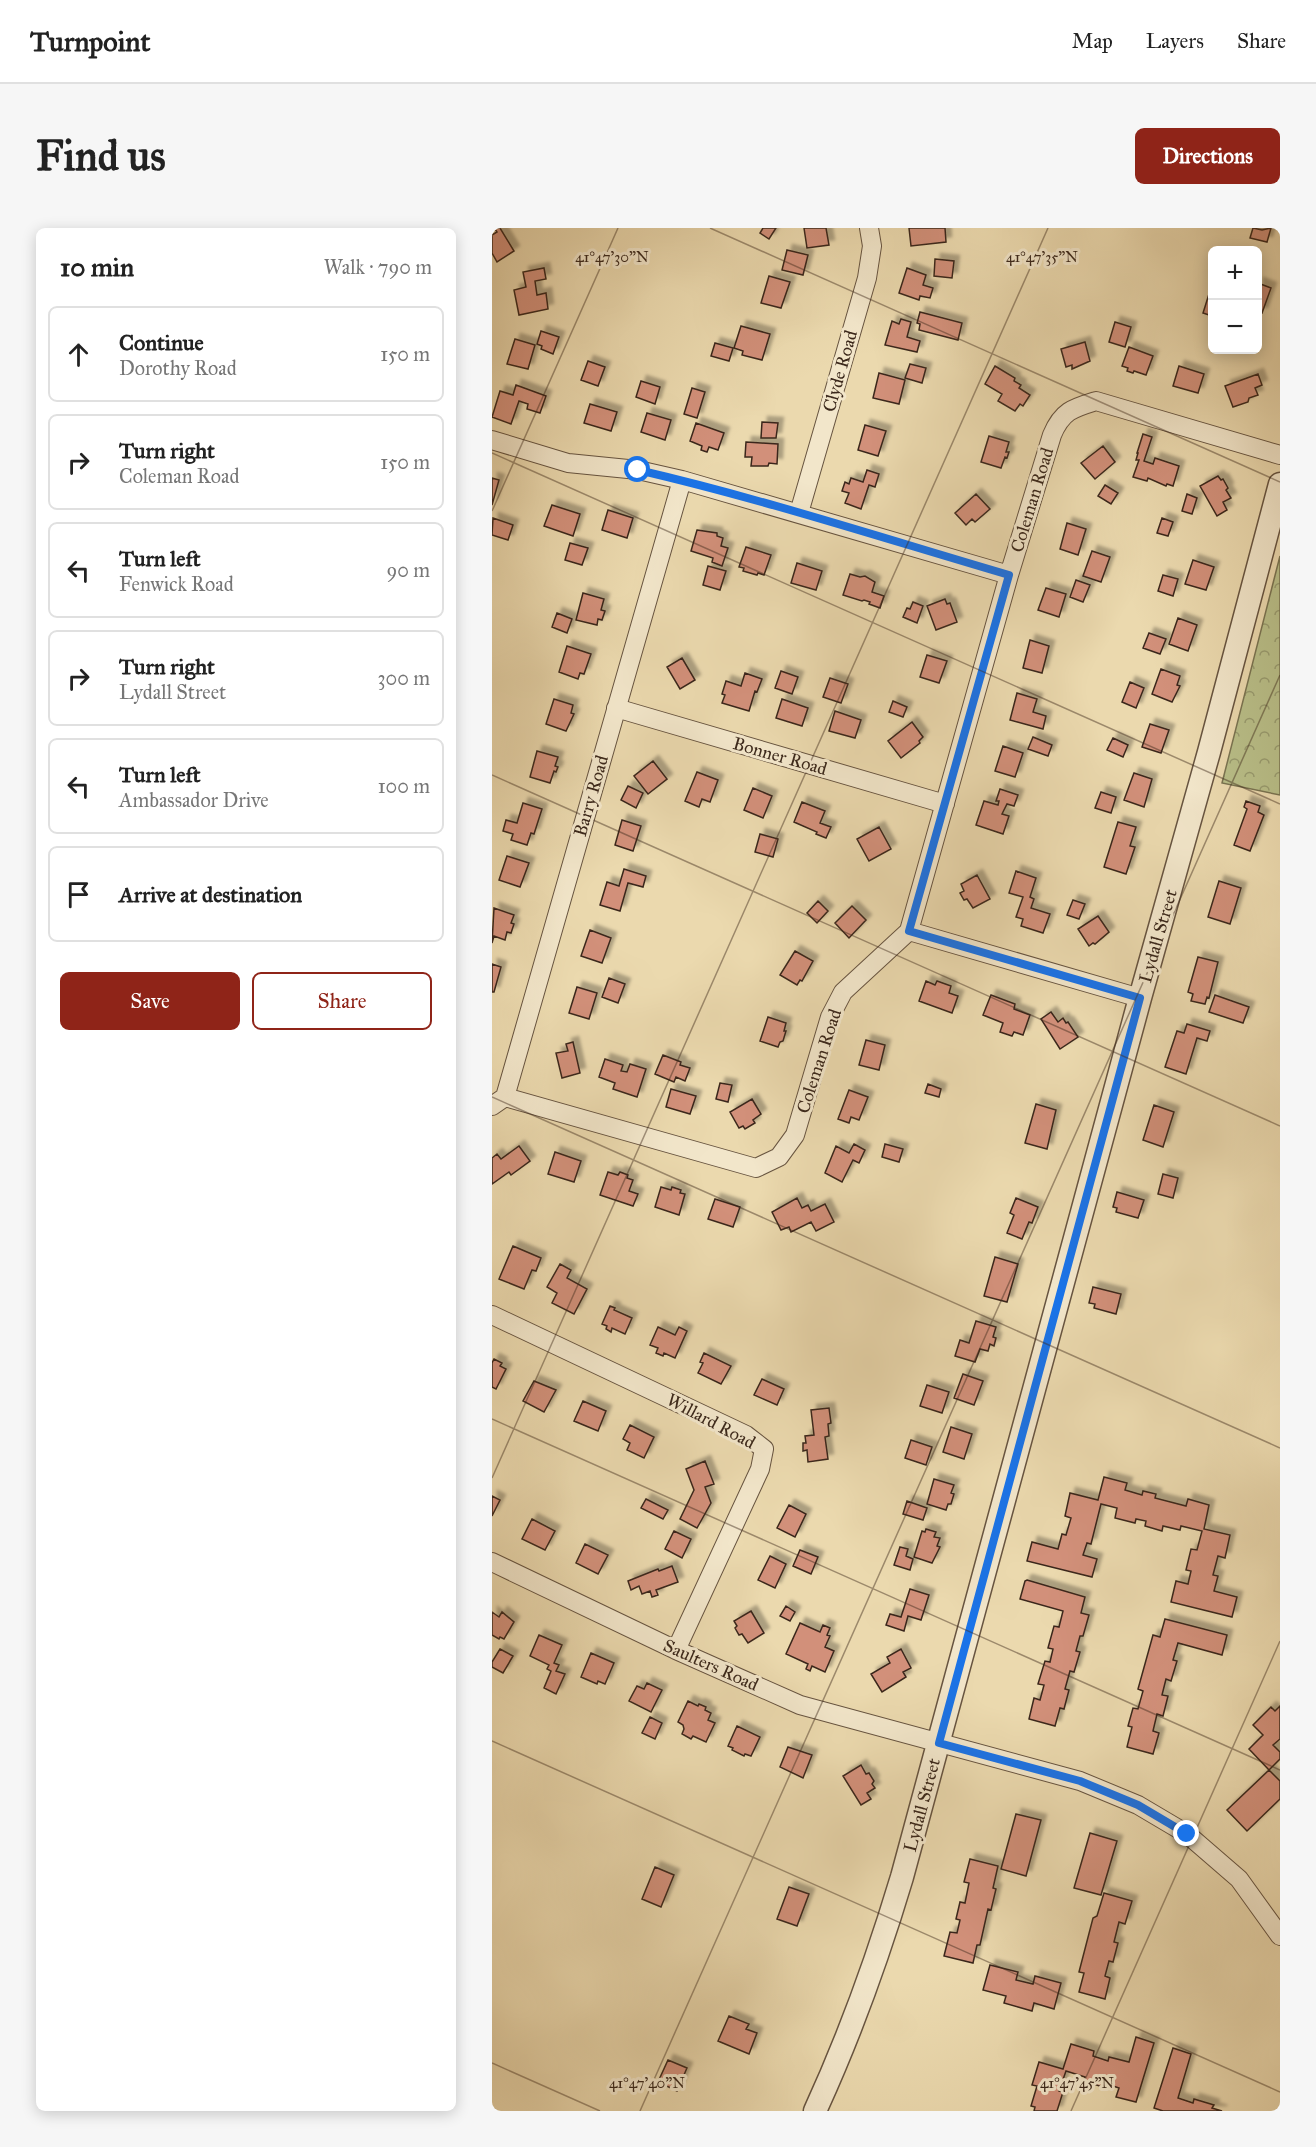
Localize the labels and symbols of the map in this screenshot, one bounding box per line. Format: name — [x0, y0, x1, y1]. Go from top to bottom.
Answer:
text: 41°47'30"N — [575, 248, 649, 266]
text: 41°47'35"N — [1006, 248, 1078, 266]
street label: Clyde Road — [818, 328, 862, 414]
street label: Coleman Road — [1006, 445, 1058, 555]
route start — [624, 456, 650, 482]
street label: Bonner Road — [730, 732, 830, 780]
street label: Barry Road — [569, 753, 613, 839]
street label: Lydall Street — [1134, 886, 1182, 985]
street label: Coleman Road — [792, 1006, 846, 1116]
street label: Willard Road — [663, 1388, 759, 1454]
street label: Saulters Road — [660, 1634, 762, 1696]
street label: Lydall Street — [899, 1755, 945, 1854]
route end — [1173, 1820, 1199, 1846]
text: 41°47'40"N — [609, 2074, 685, 2092]
text: 41°47'45"N — [1040, 2074, 1114, 2092]

